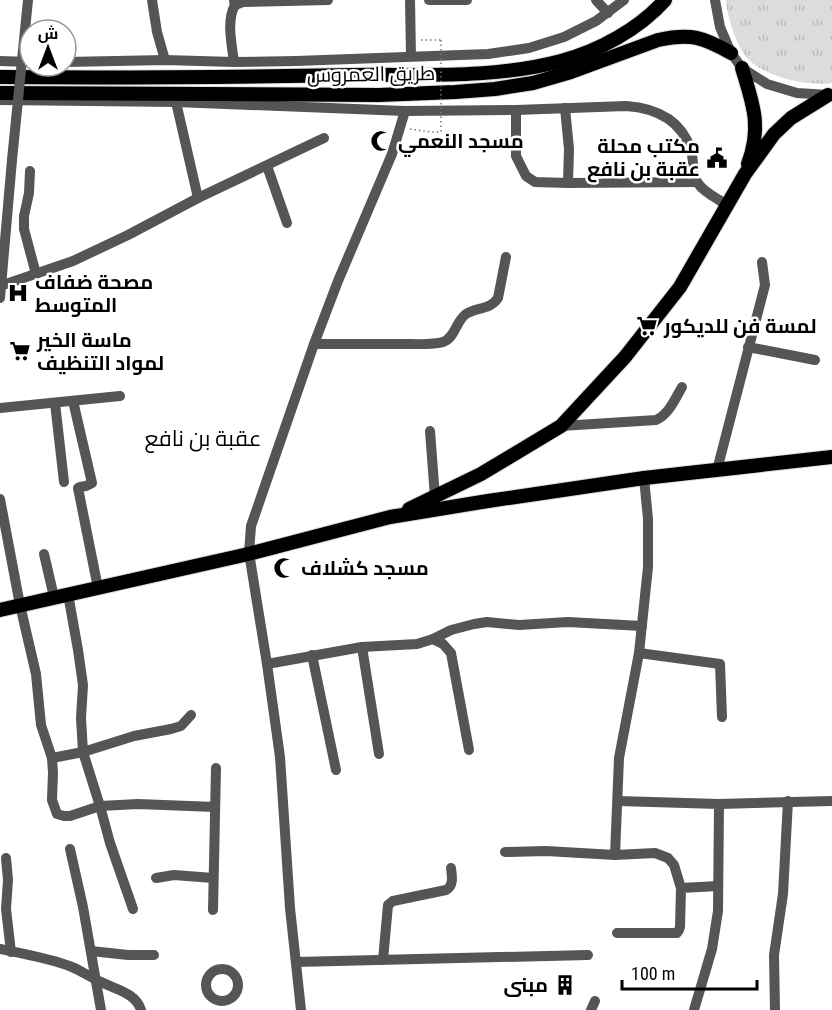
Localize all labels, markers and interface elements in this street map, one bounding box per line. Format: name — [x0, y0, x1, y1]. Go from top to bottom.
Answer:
north arrow — [18, 18, 78, 78]
text: ش — [38, 24, 58, 43]
street label: طريق العمروس — [307, 61, 435, 88]
mosque icon: مسجد النعمي — [369, 129, 393, 153]
place label: مسجد النعمي — [398, 129, 524, 157]
place label: مكتب محلة عقبة بن نافع — [587, 134, 700, 183]
public building icon: مكتب محلة عقبة بن نافع — [705, 146, 729, 170]
place label: مصحة ضفاف المتوسط — [35, 270, 153, 317]
hospital icon: مصحة ضفاف المتوسط — [6, 281, 30, 305]
supermarket icon: لمسة فن للديكور — [635, 314, 659, 338]
place label: لمسة فن للديكور — [663, 314, 817, 338]
place label: ماسة الخير لمواد التنظيف — [36, 328, 164, 375]
supermarket icon: ماسة الخير لمواد التنظيف — [8, 339, 32, 363]
district label: عقبة بن نافع — [144, 426, 262, 453]
mosque icon: مسجد كشلاف — [272, 556, 296, 580]
place label: مسجد كشلاف — [301, 556, 429, 580]
scale bar — [622, 953, 757, 991]
text: 100 m — [631, 963, 675, 984]
place label: مبنى — [504, 973, 548, 997]
building icon: مبنى — [553, 973, 577, 997]

